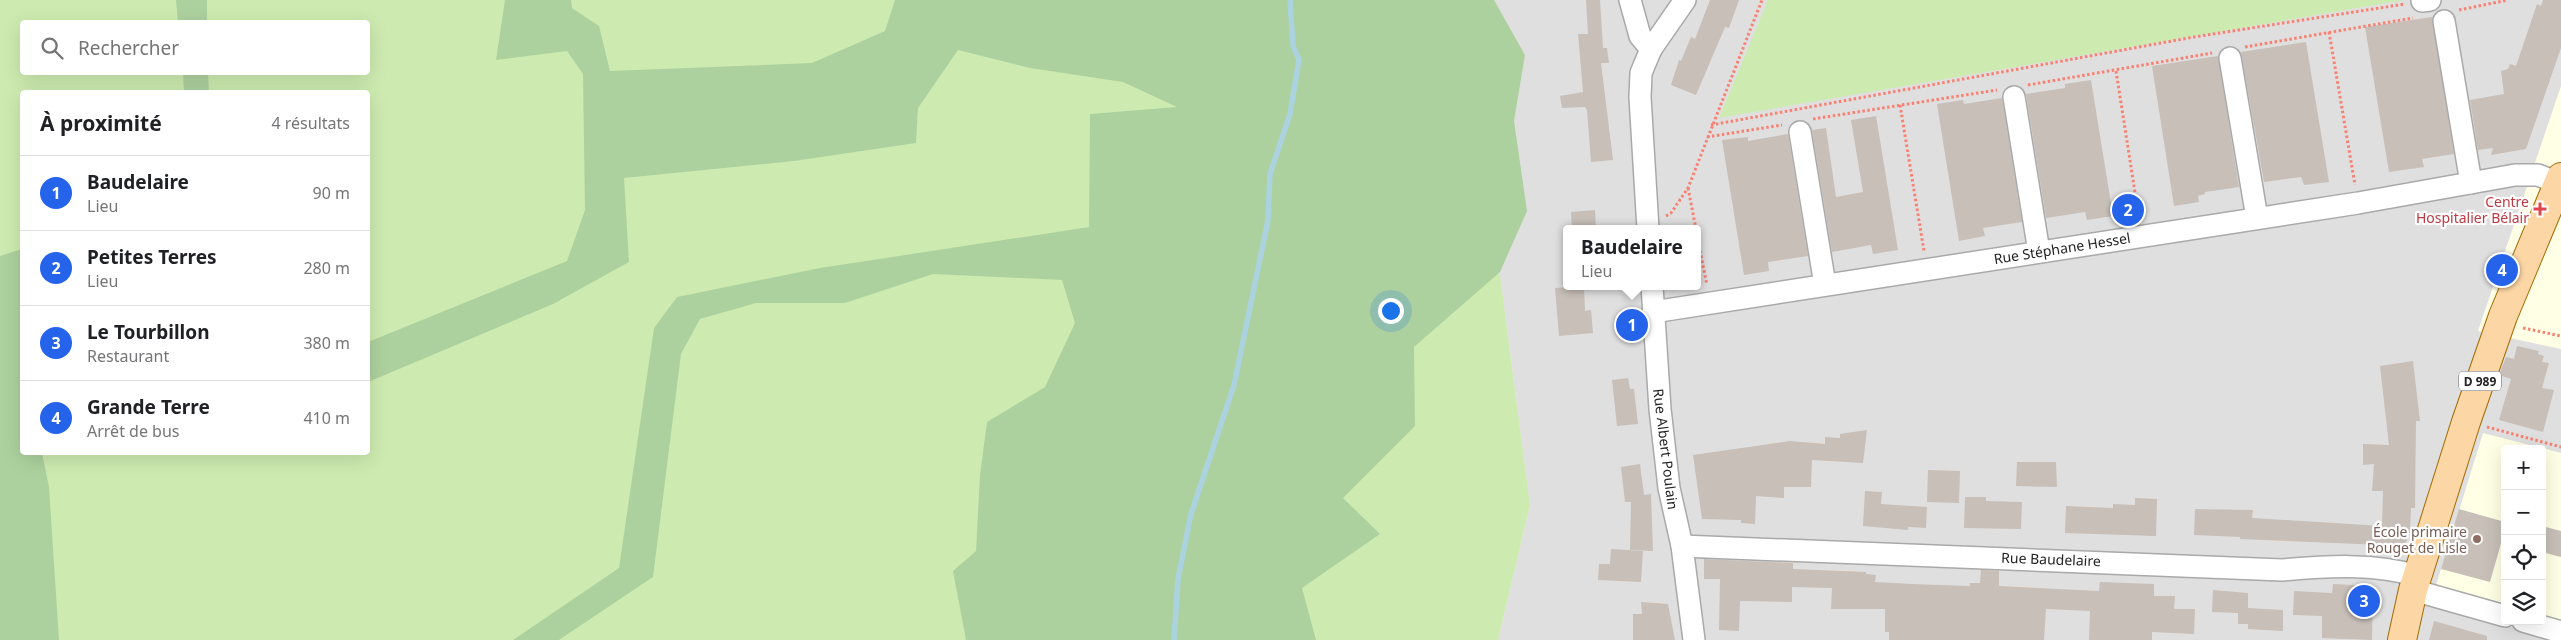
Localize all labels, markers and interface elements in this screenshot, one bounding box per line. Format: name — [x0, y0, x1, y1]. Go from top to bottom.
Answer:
search box — [20, 20, 370, 75]
icon: search — [38, 34, 66, 62]
text: Rechercher — [78, 35, 179, 61]
text: À proximité — [40, 109, 162, 137]
text: 4 résultats — [272, 112, 350, 134]
text: Baudelaire — [87, 169, 189, 195]
text: 1 — [51, 182, 61, 204]
text: 90 m — [313, 182, 350, 204]
pin: 2 — [2112, 191, 2144, 229]
place label: Centre Hospitalier Bélair — [2416, 192, 2529, 227]
text: Lieu — [87, 195, 118, 217]
marker: Centre Hospitalier Bélair — [2533, 202, 2547, 216]
popup — [1563, 225, 1701, 290]
street label: Rue Stéphane Hessel — [1992, 228, 2132, 268]
text: Baudelaire — [1581, 234, 1683, 260]
text: Petites Terres — [87, 244, 217, 270]
pin: 4 — [2486, 251, 2518, 289]
text: 2 — [51, 257, 61, 279]
text: 280 m — [303, 257, 350, 279]
text: Lieu — [1581, 260, 1612, 282]
text: Lieu — [87, 270, 118, 292]
your location — [1378, 298, 1404, 324]
pin: 1 — [1616, 306, 1648, 344]
text: Le Tourbillon — [87, 319, 210, 345]
text: 3 — [51, 332, 61, 354]
text: 380 m — [303, 332, 350, 354]
text: Restaurant — [87, 345, 169, 367]
road number: D 989 — [2459, 372, 2501, 391]
street label: Rue Albert Poulain — [1649, 387, 1683, 511]
text: Grande Terre — [87, 394, 210, 420]
text: 4 — [51, 407, 61, 429]
text: 410 m — [303, 407, 350, 429]
text: Arrêt de bus — [87, 420, 180, 442]
map controls — [2501, 445, 2546, 625]
button: + — [2501, 445, 2546, 490]
button: − — [2501, 490, 2546, 535]
place label: École primaire Rouget de Lisle — [2367, 522, 2467, 557]
marker: École primaire Rouget de Lisle — [2471, 533, 2483, 545]
button: locate — [2501, 535, 2546, 580]
street label: Rue Baudelaire — [2001, 548, 2101, 570]
button: layers — [2501, 580, 2546, 625]
pin: 3 — [2348, 582, 2380, 620]

